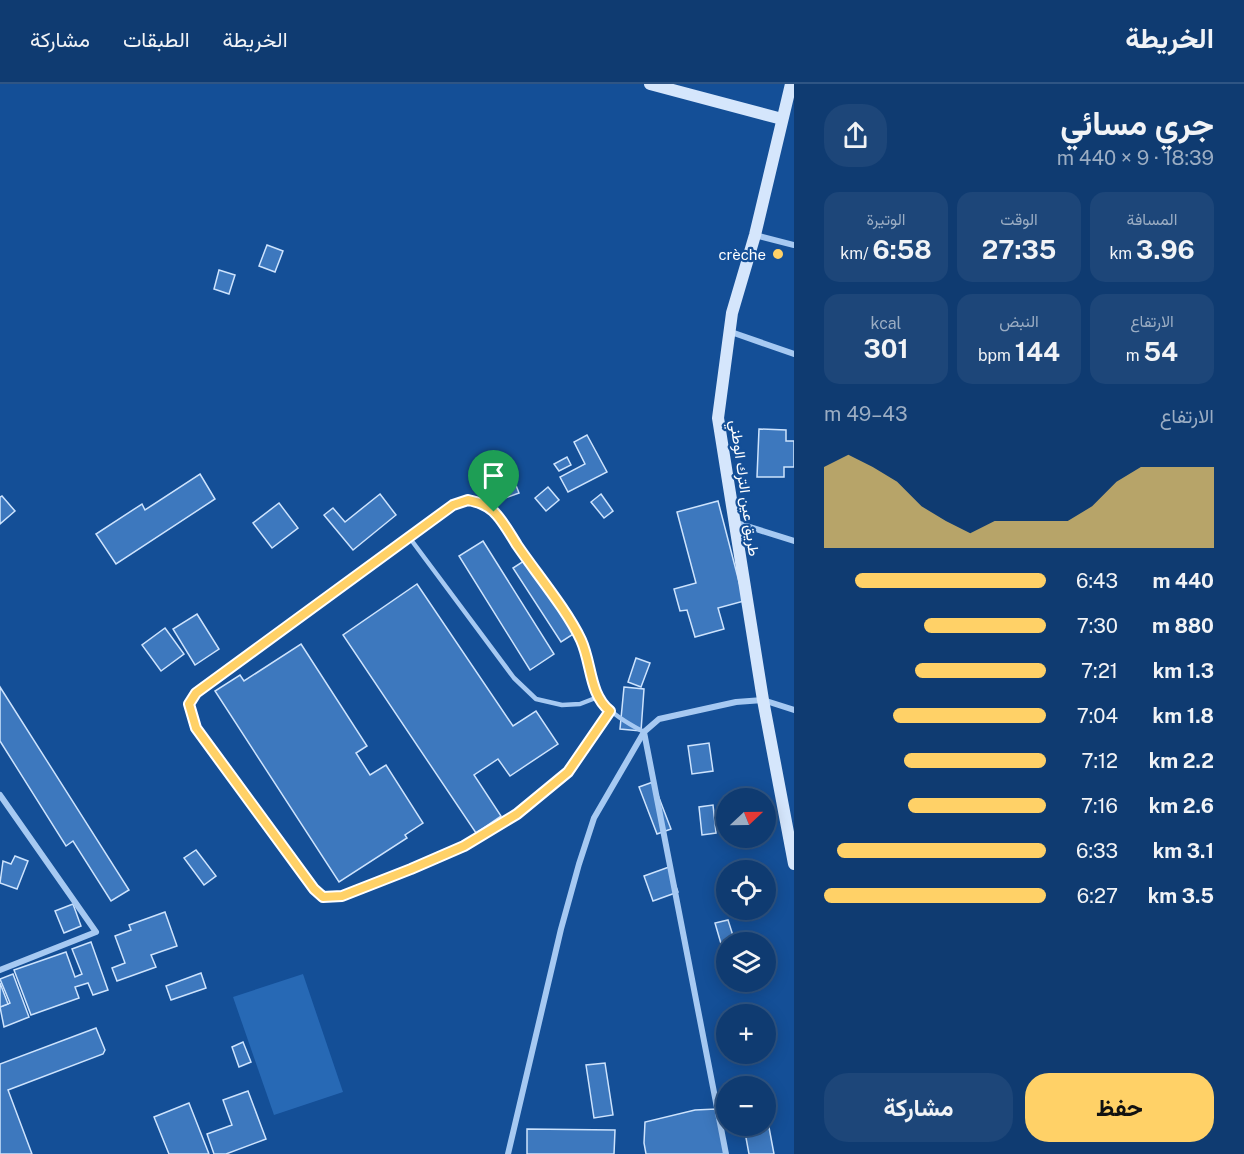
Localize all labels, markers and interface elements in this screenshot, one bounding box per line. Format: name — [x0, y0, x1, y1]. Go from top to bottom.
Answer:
text: الخريطة — [1125, 21, 1214, 54]
text: مشاركة — [30, 27, 90, 52]
text: الطبقات — [123, 27, 190, 52]
text: الخريطة — [223, 27, 288, 52]
button: share — [824, 104, 887, 167]
text: جري مسائي — [1060, 104, 1214, 142]
text: 18:39 · 9 × 440 m — [1057, 146, 1214, 170]
text: الوتيرة — [866, 210, 906, 229]
text: الوقت — [1000, 210, 1038, 229]
text: المسافة — [1127, 210, 1177, 229]
text: 6:58 — [873, 234, 932, 265]
text: 27:35 — [982, 234, 1056, 265]
text: 3.96 — [1136, 234, 1195, 265]
text: /km — [840, 244, 873, 263]
text: km — [1109, 244, 1136, 263]
place label: crèche — [719, 246, 766, 263]
marker: crèche — [771, 247, 785, 261]
text: النبض — [999, 312, 1039, 331]
text: الارتفاع — [1130, 312, 1174, 331]
text: kcal — [871, 314, 901, 333]
text: 301 — [863, 333, 909, 364]
text: 144 — [1015, 336, 1060, 367]
text: 54 — [1144, 336, 1178, 367]
text: bpm — [978, 346, 1015, 365]
text: m — [1126, 346, 1144, 365]
text: 43–49 m — [824, 402, 908, 426]
text: الارتفاع — [1160, 404, 1214, 428]
street label: طريق عين الترك الوطني — [722, 419, 763, 558]
pin — [468, 450, 519, 512]
icon: arrive — [477, 459, 510, 492]
text: 6:43 — [1076, 569, 1118, 593]
text: 440 m — [1152, 569, 1214, 593]
text: 7:30 — [1077, 614, 1118, 638]
text: 880 m — [1152, 614, 1214, 638]
text: 7:21 — [1081, 659, 1118, 683]
text: 1.3 km — [1153, 659, 1214, 683]
text: 7:04 — [1077, 704, 1118, 728]
text: 1.8 km — [1153, 704, 1214, 728]
text: 7:12 — [1081, 749, 1118, 773]
text: 2.2 km — [1149, 749, 1214, 773]
north arrow — [716, 788, 776, 848]
map controls — [716, 788, 776, 1136]
text: 7:16 — [1081, 794, 1118, 818]
text: 2.6 km — [1149, 794, 1214, 818]
text: 6:33 — [1076, 839, 1118, 863]
text: 3.1 km — [1153, 839, 1214, 863]
button: locate — [716, 860, 776, 920]
text: 6:27 — [1077, 884, 1118, 908]
text: 3.5 km — [1148, 884, 1214, 908]
button: layers — [716, 932, 776, 992]
button: + — [716, 1004, 776, 1064]
button: مشاركة — [824, 1073, 1013, 1142]
button: حفظ — [1025, 1073, 1214, 1142]
button: − — [716, 1076, 776, 1136]

